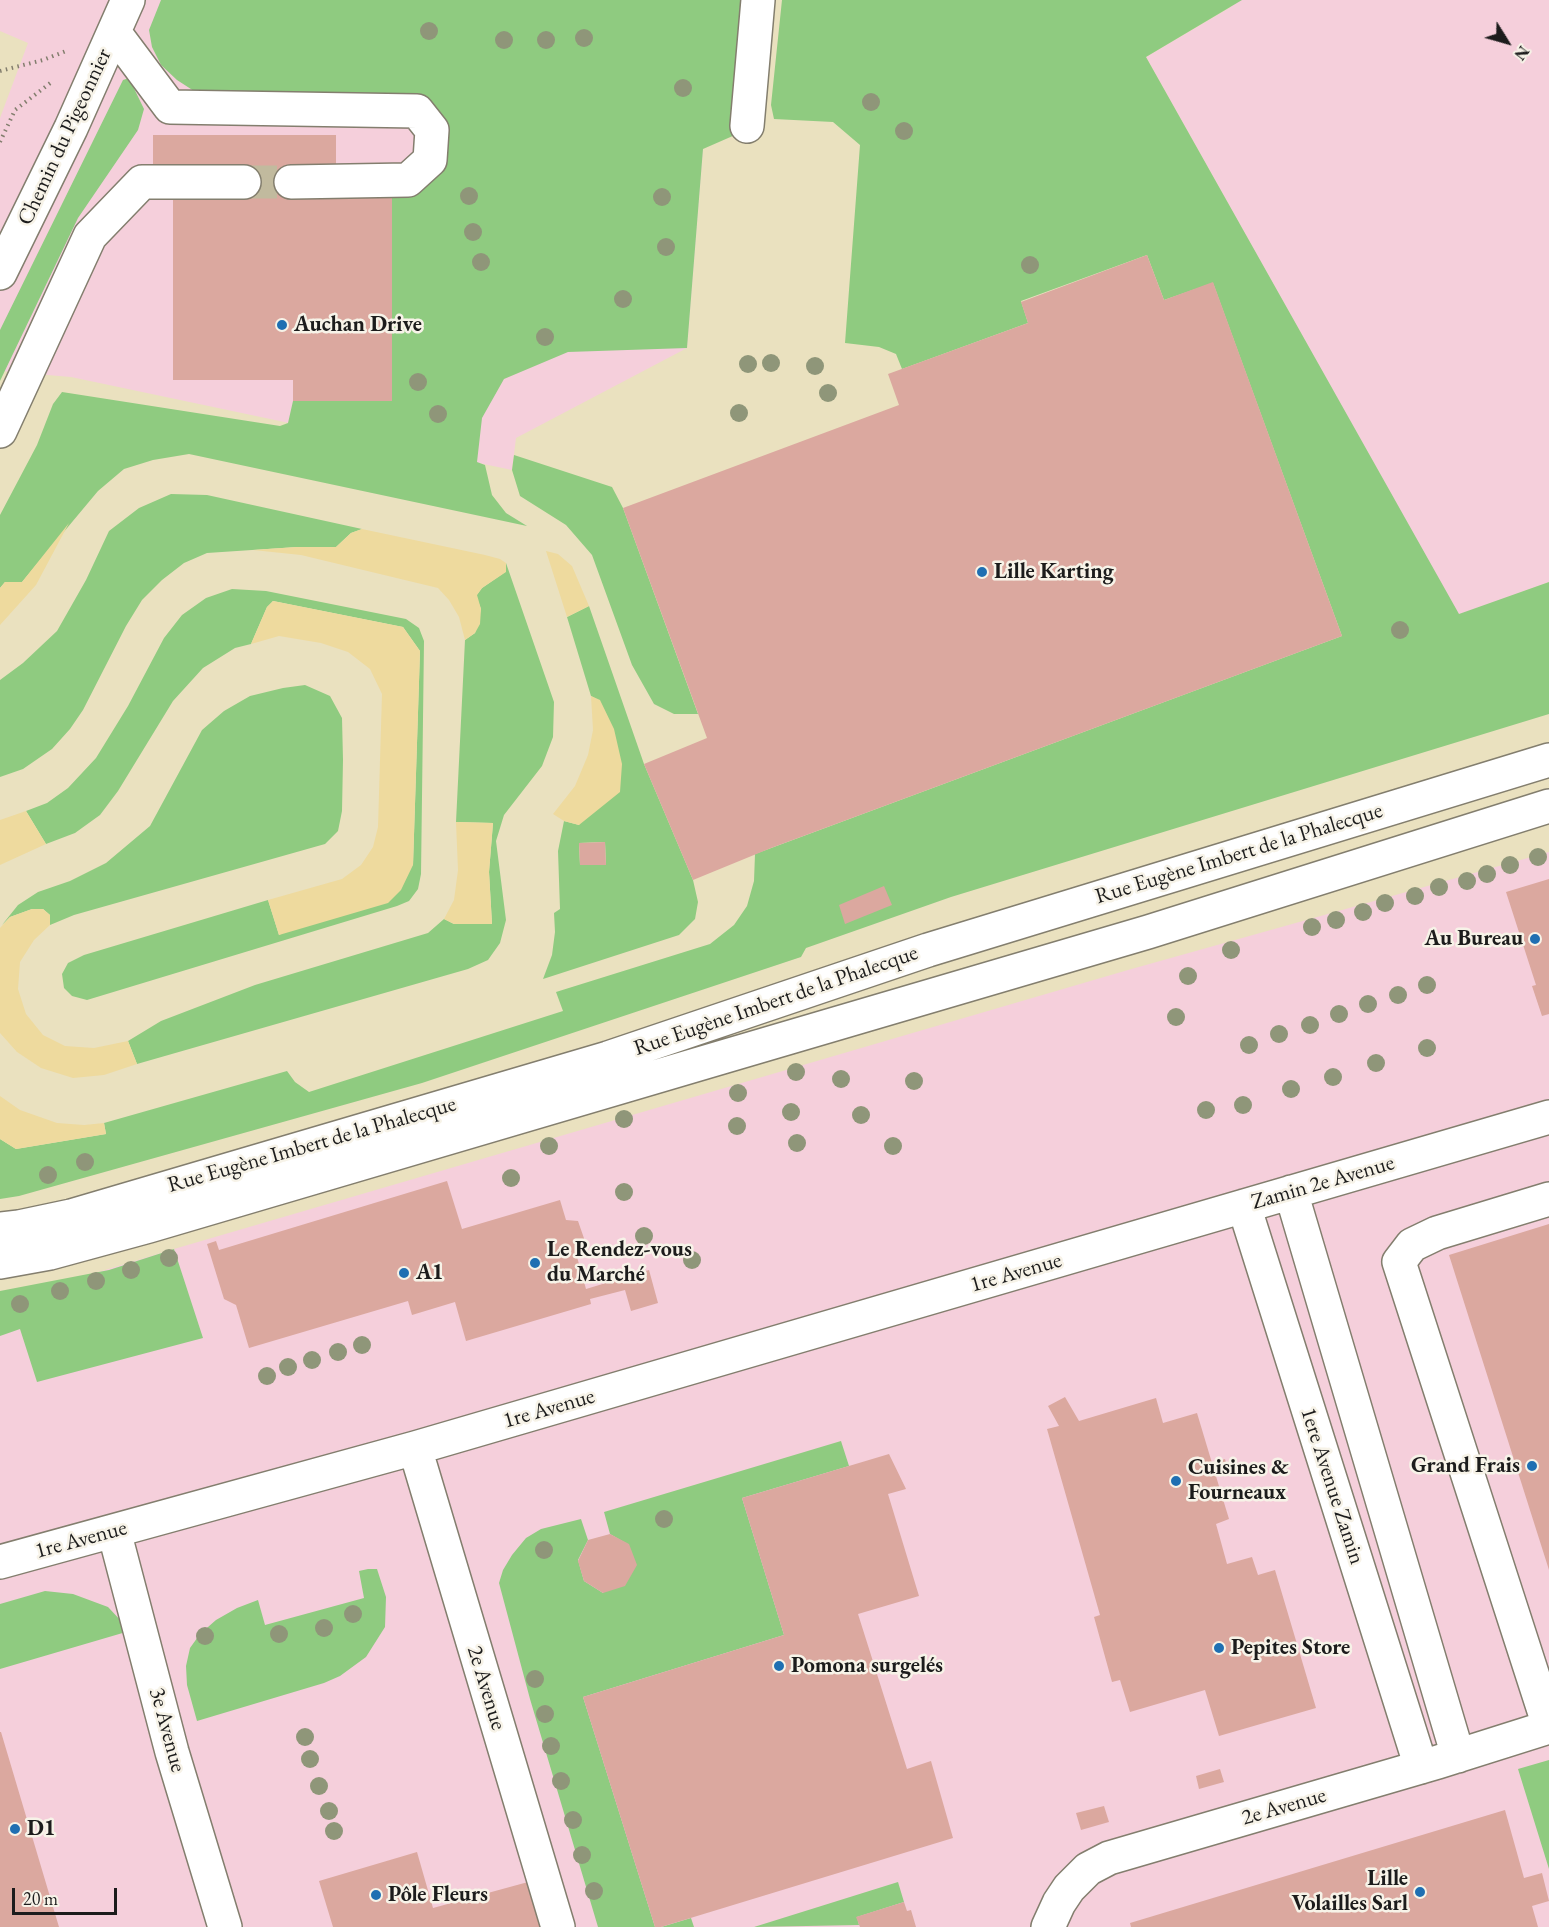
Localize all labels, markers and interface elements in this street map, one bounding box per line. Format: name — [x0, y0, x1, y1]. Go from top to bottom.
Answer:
north arrow — [1477, 12, 1537, 72]
text: N — [1509, 42, 1534, 65]
street label: Chemin du Pigeonnier — [12, 44, 118, 230]
place label: Auchan Drive — [294, 312, 422, 338]
marker: Auchan Drive — [275, 318, 289, 332]
place label: Lille Karting — [994, 559, 1114, 585]
marker: Lille Karting — [975, 565, 989, 579]
street label: Rue Eugène Imbert de la Phalecque — [1092, 798, 1386, 910]
place label: Au Bureau — [1424, 926, 1523, 952]
marker: Au Bureau — [1528, 932, 1542, 946]
street label: Rue Eugène Imbert de la Phalecque — [630, 940, 922, 1062]
street label: Rue Eugène Imbert de la Phalecque — [165, 1091, 459, 1199]
street label: Zamin 2e Avenue — [1249, 1150, 1397, 1216]
place label: Le Rendez-vous du Marché — [547, 1237, 692, 1288]
street label: 1re Avenue — [967, 1247, 1065, 1299]
marker: Le Rendez-vous du Marché — [528, 1256, 542, 1270]
place label: A1 — [416, 1260, 443, 1286]
marker: A1 — [397, 1266, 411, 1280]
street label: 1re Avenue — [500, 1383, 598, 1435]
street label: 1ere Avenue Zamin — [1294, 1404, 1370, 1568]
place label: Grand Frais — [1411, 1453, 1520, 1479]
place label: Cuisines & Fourneaux — [1188, 1455, 1289, 1506]
marker: Grand Frais — [1525, 1459, 1539, 1473]
marker: Cuisines & Fourneaux — [1169, 1474, 1183, 1488]
street label: 1re Avenue — [32, 1515, 130, 1565]
place label: Pepites Store — [1231, 1635, 1350, 1661]
marker: Pepites Store — [1212, 1641, 1226, 1655]
street label: 2e Avenue — [461, 1643, 511, 1733]
place label: Pomona surgelés — [791, 1653, 943, 1679]
marker: Pomona surgelés — [772, 1659, 786, 1673]
street label: 3e Avenue — [143, 1685, 191, 1775]
street label: 2e Avenue — [1239, 1782, 1329, 1832]
place label: D1 — [27, 1816, 55, 1842]
marker: D1 — [8, 1822, 22, 1836]
place label: Lille Volailles Sarl — [1292, 1866, 1408, 1918]
scale bar — [15, 1876, 120, 1914]
place label: Pôle Fleurs — [388, 1882, 488, 1908]
marker: Lille Volailles Sarl — [1413, 1885, 1427, 1899]
text: 20 m — [23, 1887, 58, 1910]
marker: Pôle Fleurs — [369, 1888, 383, 1902]

